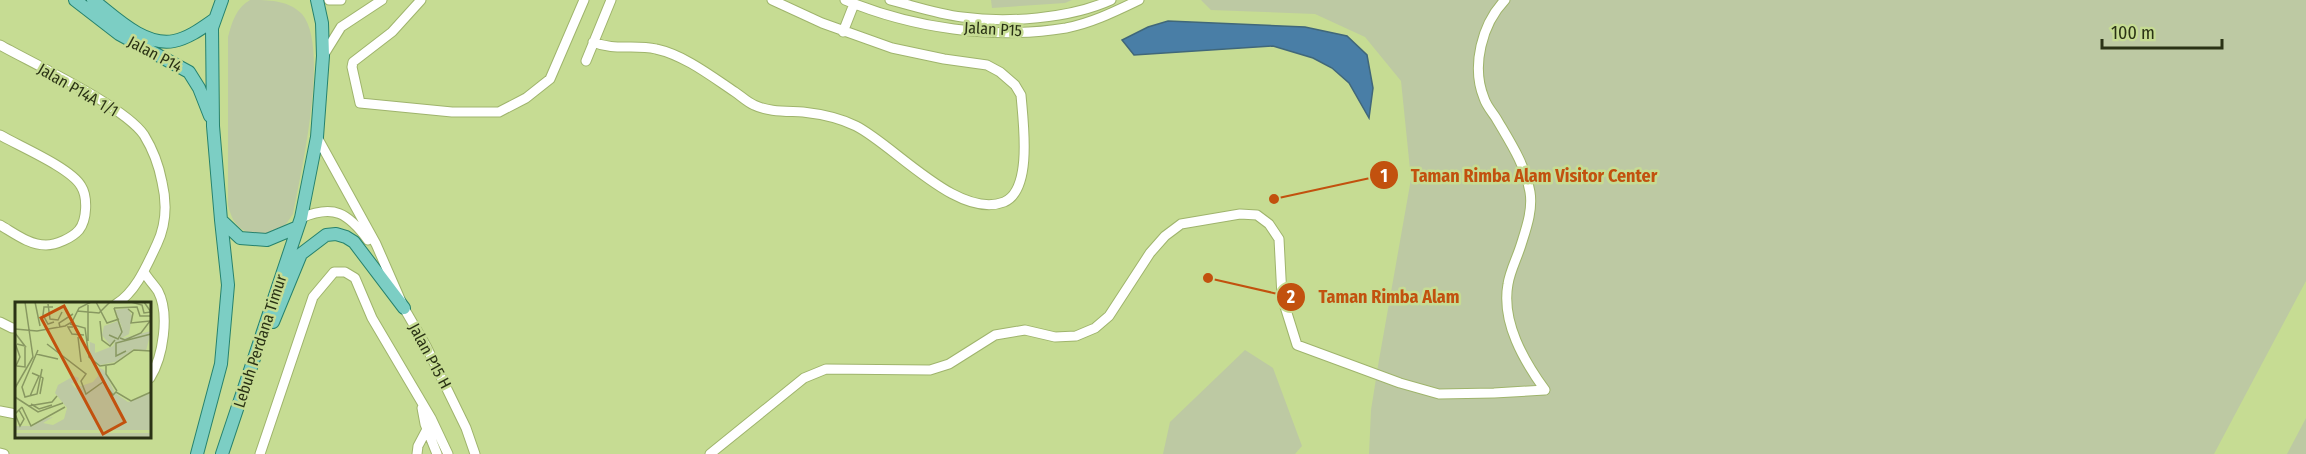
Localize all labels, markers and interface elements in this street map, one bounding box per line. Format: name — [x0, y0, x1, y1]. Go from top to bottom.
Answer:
scale bar — [2102, 12, 2222, 50]
street label: Jalan P15 — [964, 18, 1022, 40]
text: 100 m — [2111, 22, 2155, 44]
street label: Jalan P14 — [125, 32, 185, 76]
street label: Jalan P14A 1/1 — [34, 59, 122, 121]
callout: Taman Rimba Alam Visitor Center — [1369, 157, 1669, 193]
text: 1 — [1380, 165, 1388, 187]
text: Taman Rimba Alam Visitor Center — [1411, 165, 1658, 187]
street label: Lebuh Perdana Timur — [230, 272, 291, 410]
callout: Taman Rimba Alam — [1276, 279, 1471, 315]
text: 2 — [1286, 286, 1295, 308]
text: Taman Rimba Alam — [1319, 286, 1459, 308]
inset map — [15, 302, 152, 439]
street label: Jalan P15 H — [405, 320, 455, 392]

